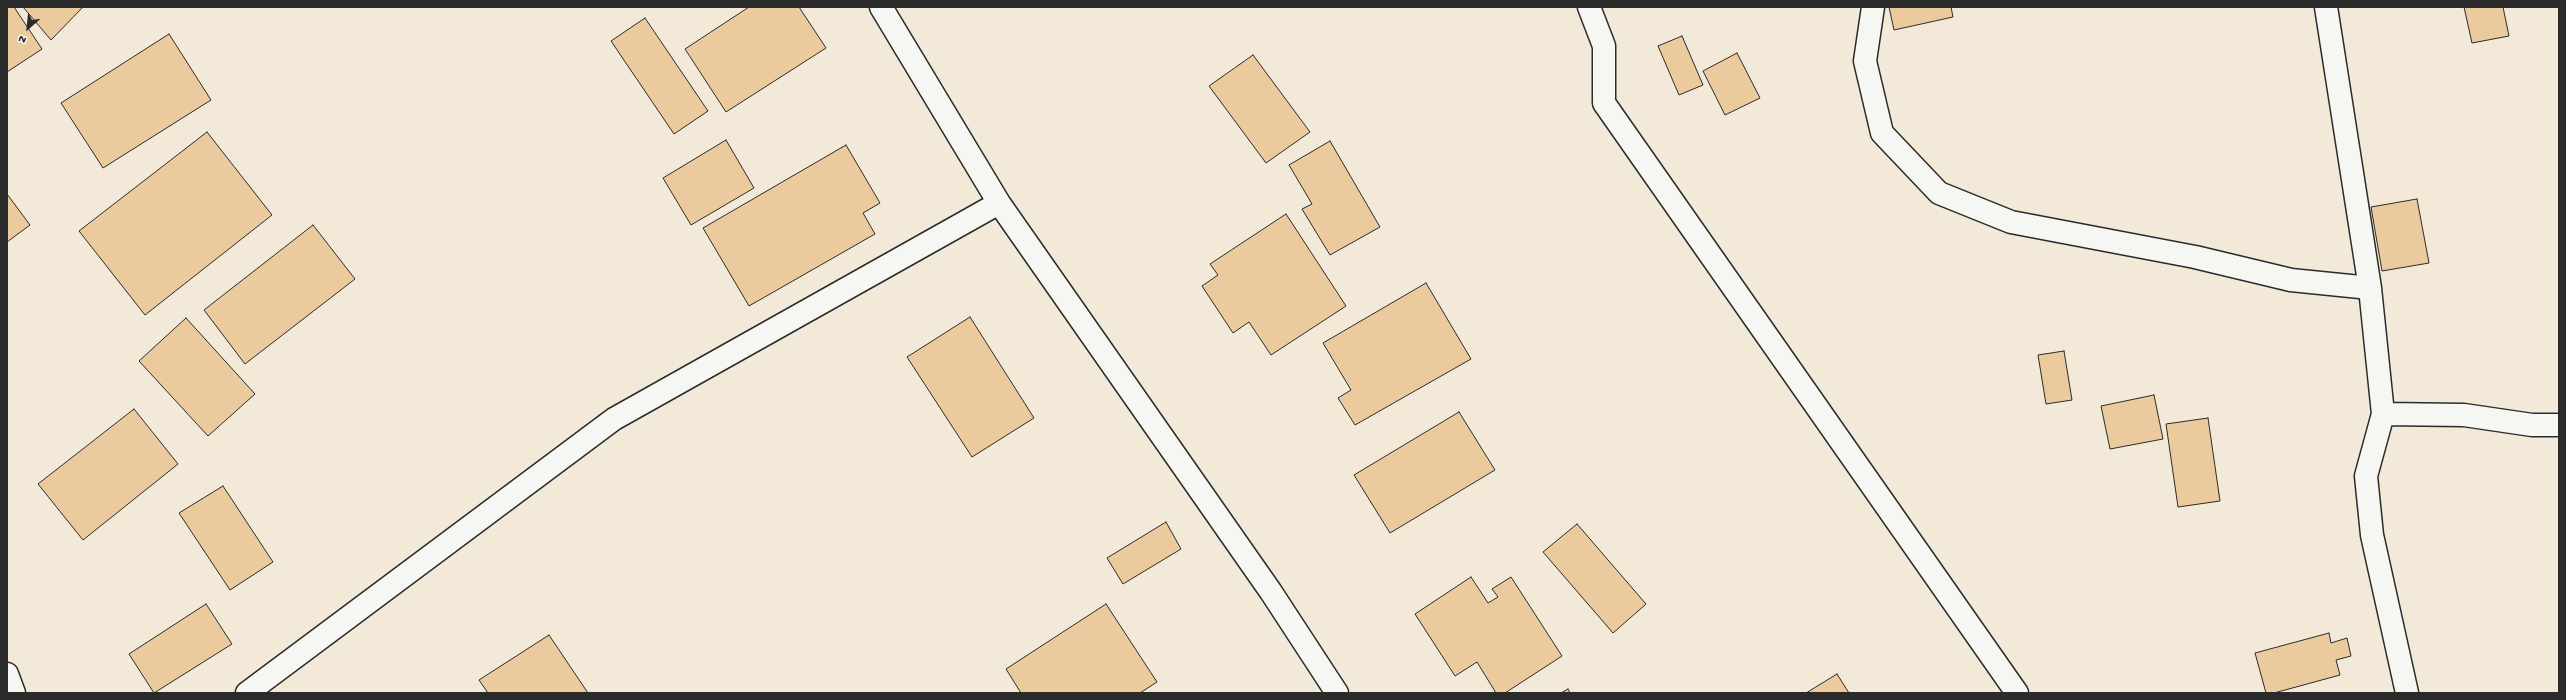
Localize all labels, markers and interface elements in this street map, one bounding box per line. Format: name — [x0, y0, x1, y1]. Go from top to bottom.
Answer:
north arrow — [8, 8, 48, 48]
text: N — [17, 32, 28, 46]

